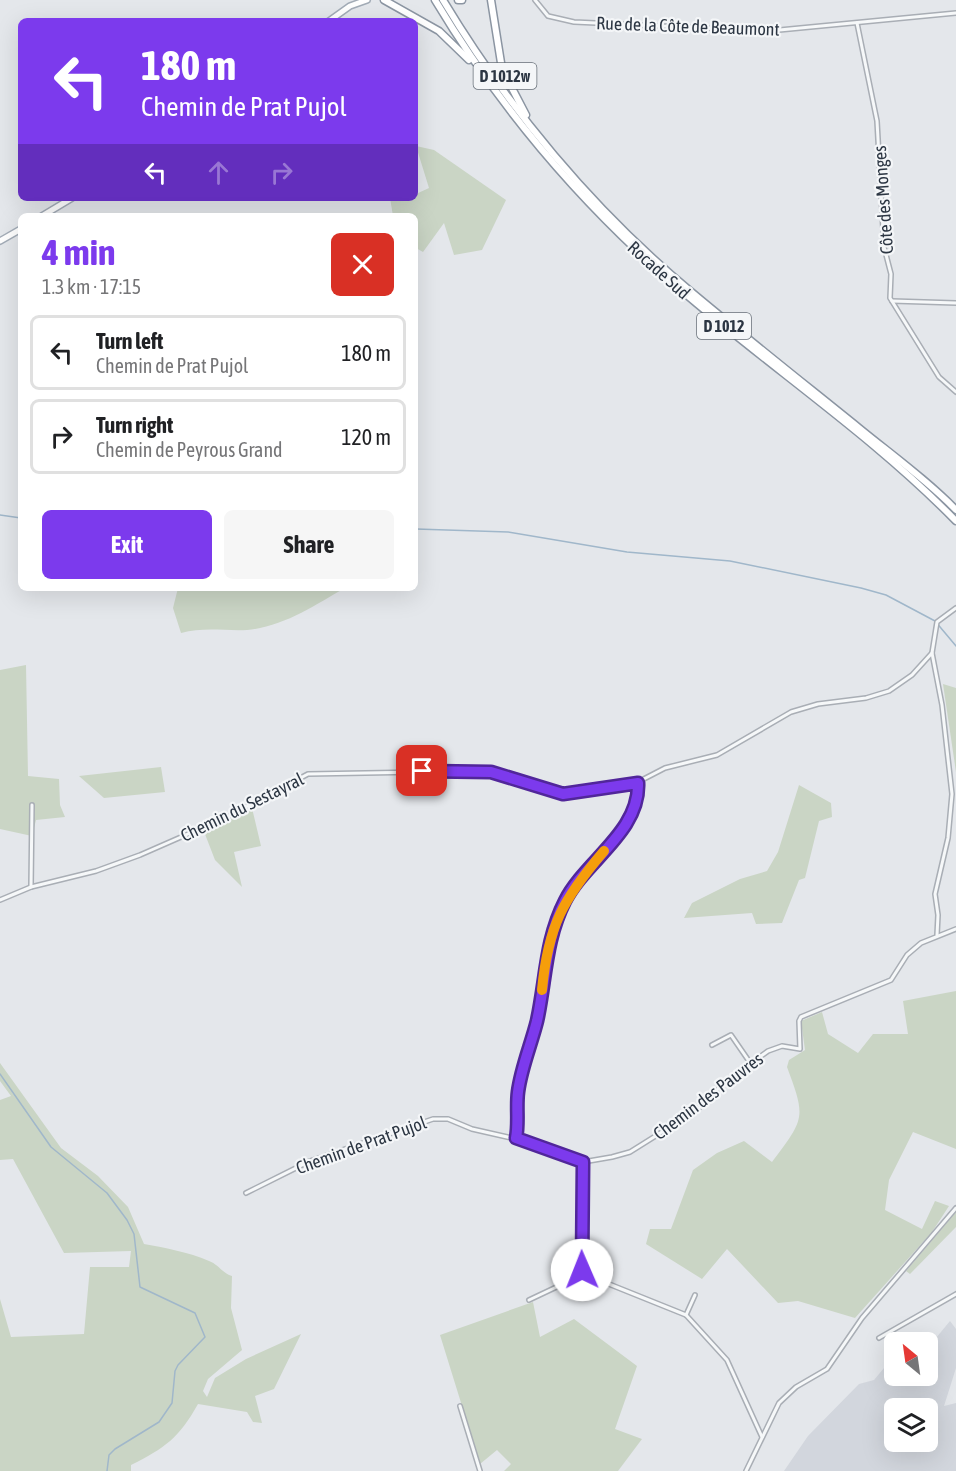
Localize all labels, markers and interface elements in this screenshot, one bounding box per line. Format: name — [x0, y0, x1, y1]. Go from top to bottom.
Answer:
street label: Rue de la Côte de Beaumont — [596, 12, 780, 40]
text: 180 m — [141, 41, 236, 89]
icon: left — [42, 42, 120, 120]
road number: D 1012w — [474, 63, 536, 89]
text: Chemin de Prat Pujol — [141, 91, 347, 122]
street label: Côte des Monges — [869, 145, 897, 255]
icon: left — [139, 156, 172, 189]
icon: ahead — [202, 156, 235, 189]
icon: right — [265, 156, 298, 189]
text: 4 min — [42, 231, 116, 273]
button: close — [331, 233, 394, 296]
street label: Rocade Sud — [624, 237, 694, 303]
text: 1.3 km · 17:15 — [42, 275, 141, 298]
road number: D 1012 — [697, 313, 751, 339]
text: Turn left — [96, 328, 163, 354]
icon: left — [45, 336, 78, 369]
text: 180 m — [341, 340, 391, 366]
text: Chemin de Prat Pujol — [96, 354, 248, 377]
text: Turn right — [96, 412, 173, 438]
icon: right — [45, 420, 78, 453]
text: 120 m — [341, 424, 391, 450]
text: Chemin de Peyrous Grand — [96, 438, 283, 461]
button: Exit — [42, 510, 212, 579]
button: Share — [224, 510, 394, 579]
pin — [396, 745, 447, 796]
icon: arrive — [405, 754, 438, 787]
street label: Chemin du Sestayral — [177, 768, 307, 846]
street label: Chemin des Pauvres — [649, 1048, 767, 1144]
street label: Chemin de Prat Pujol — [293, 1112, 429, 1178]
position arrow — [550, 1238, 614, 1302]
north arrow — [884, 1332, 938, 1386]
map controls — [884, 1332, 938, 1452]
button: layers — [884, 1398, 938, 1452]

